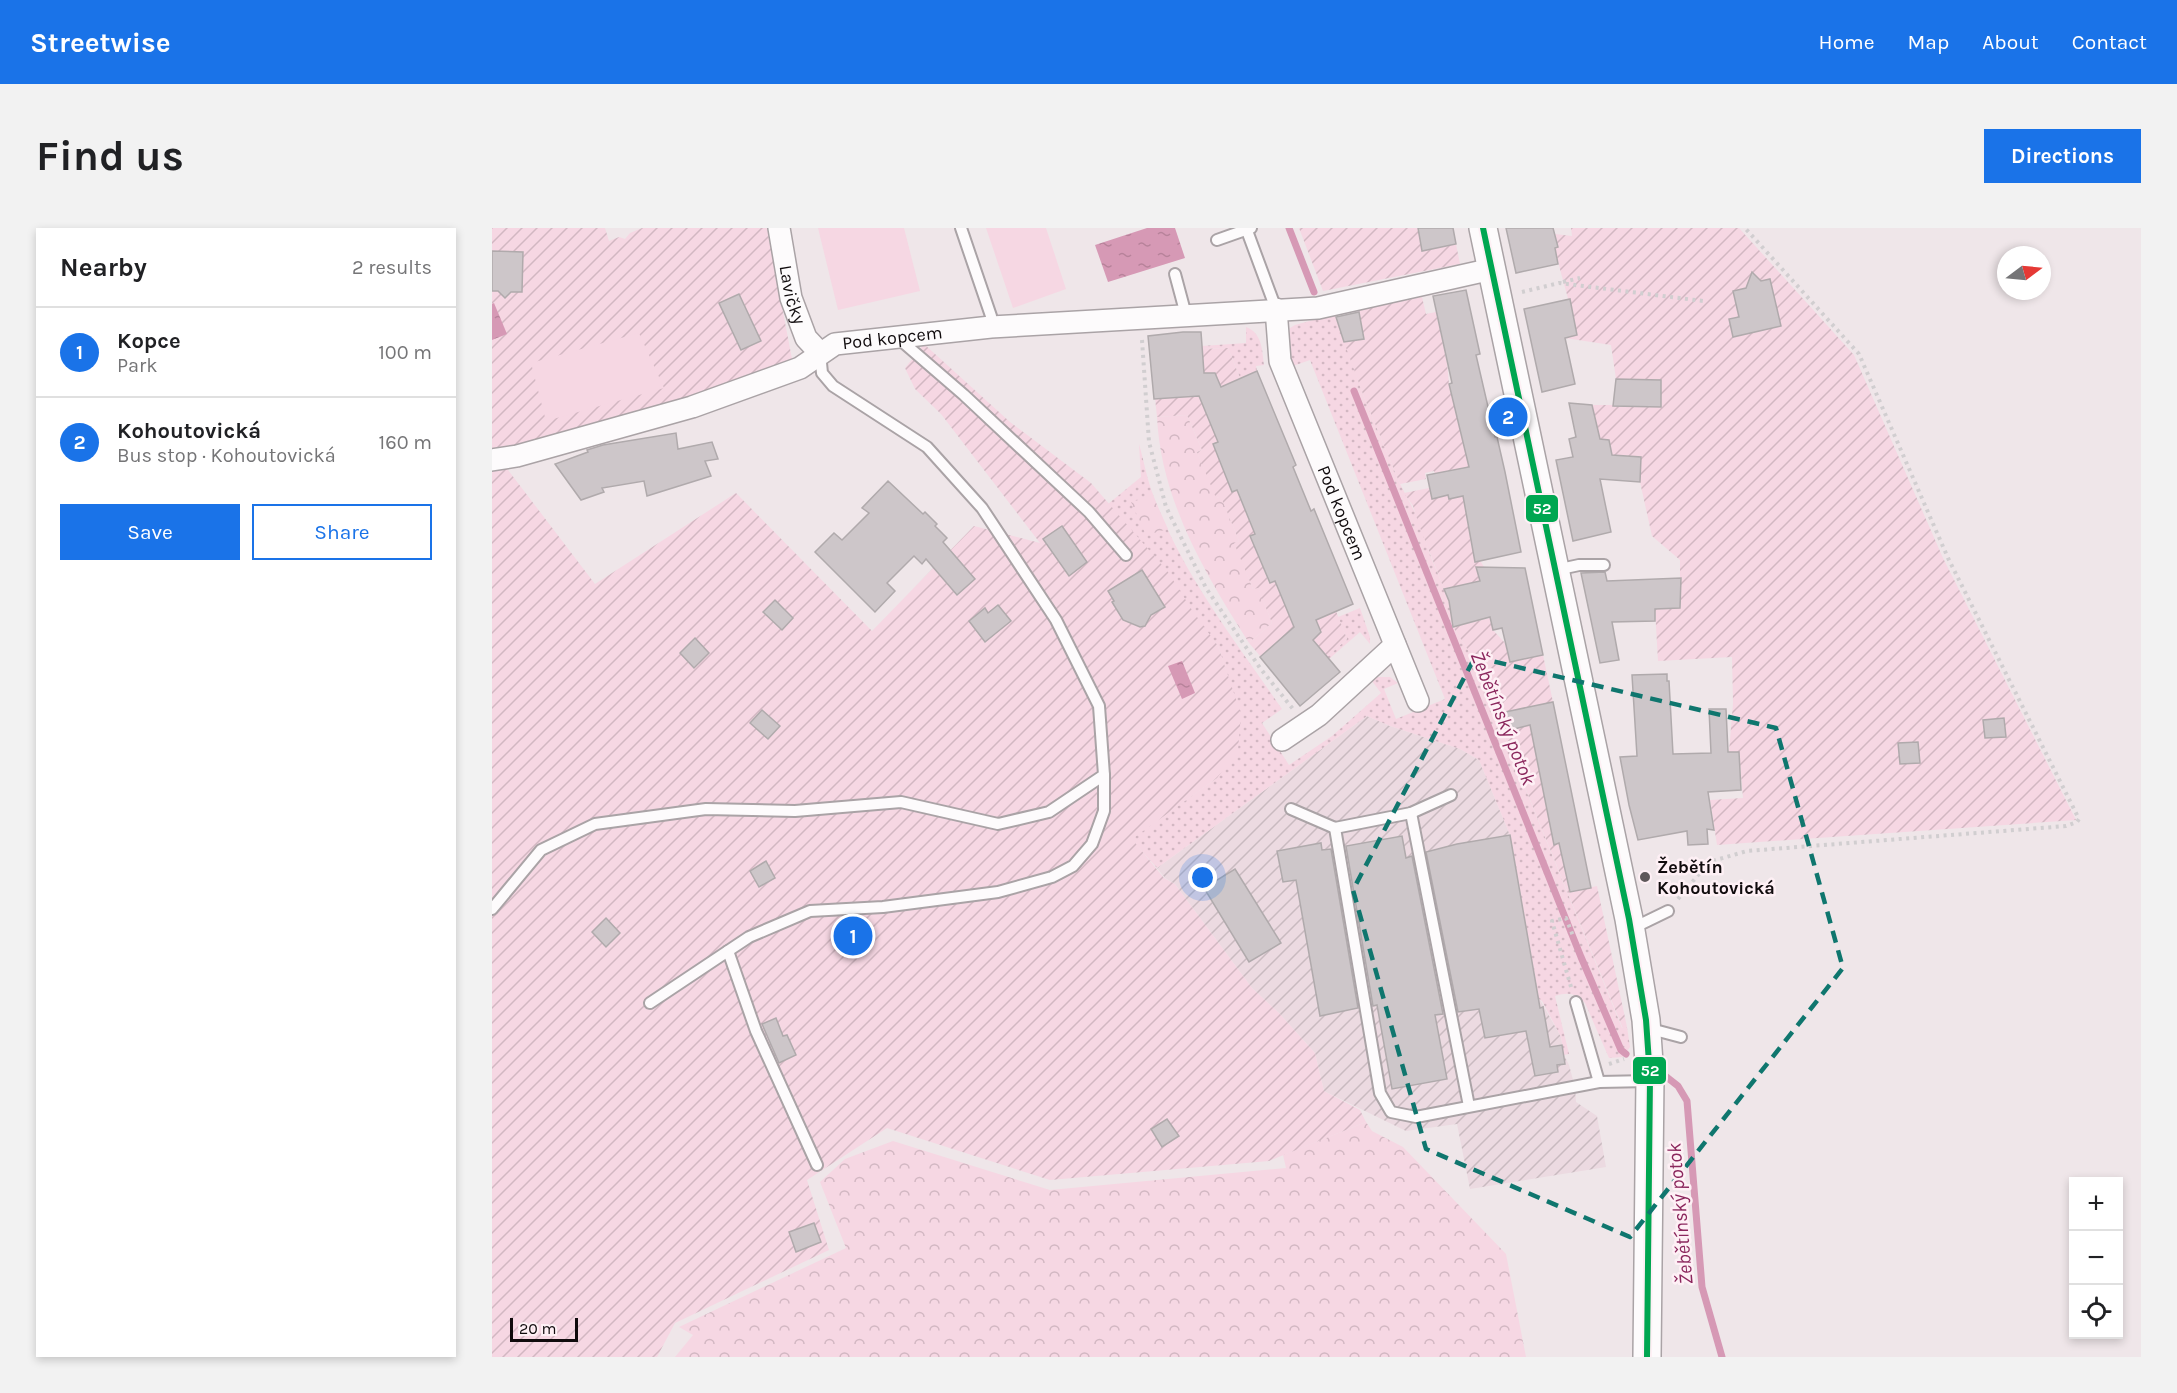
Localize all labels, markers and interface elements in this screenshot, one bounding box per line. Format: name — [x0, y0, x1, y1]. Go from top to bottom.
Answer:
text: Streetwise — [30, 26, 171, 59]
text: Home — [1819, 30, 1875, 54]
text: Map — [1908, 30, 1949, 54]
text: About — [1982, 30, 2039, 54]
text: Contact — [2072, 30, 2147, 54]
button: Directions — [1984, 129, 2141, 183]
text: Find us — [36, 131, 184, 181]
north arrow — [1997, 246, 2051, 300]
text: Nearby — [60, 252, 147, 283]
text: 2 results — [352, 256, 432, 279]
street label: Lavičky — [775, 263, 811, 328]
street label: Pod kopcem — [841, 321, 944, 354]
text: Kopce — [117, 328, 181, 354]
text: 1 — [76, 341, 83, 364]
text: 100 m — [378, 341, 432, 364]
text: Park — [117, 354, 158, 377]
pin: 2 — [1488, 394, 1528, 440]
text: Kohoutovická — [117, 418, 261, 444]
text: 2 — [73, 431, 86, 454]
text: 160 m — [379, 431, 432, 454]
text: Bus stop · Kohoutovická — [117, 444, 336, 467]
street label: Pod kopcem — [1312, 462, 1371, 564]
line badge: 52 — [1525, 494, 1559, 523]
text: 52 — [1533, 499, 1552, 518]
button: Save — [60, 504, 240, 560]
button: Share — [252, 504, 432, 560]
water label: Žebětínský potok — [1466, 647, 1542, 789]
place label: Žebětín Kohoutovická — [1657, 856, 1775, 899]
your location — [1188, 863, 1217, 892]
marker: Žebětín Kohoutovická — [1638, 870, 1652, 884]
pin: 1 — [834, 914, 872, 958]
line badge: 52 — [1632, 1056, 1667, 1085]
text: 52 — [1641, 1061, 1660, 1080]
water label: Žebětínský potok — [1661, 1141, 1698, 1286]
map controls — [2069, 1177, 2123, 1339]
button: + — [2069, 1177, 2123, 1231]
button: − — [2069, 1231, 2123, 1285]
button: locate — [2069, 1285, 2123, 1339]
scale bar — [510, 1315, 578, 1342]
text: 20 m — [519, 1319, 557, 1338]

